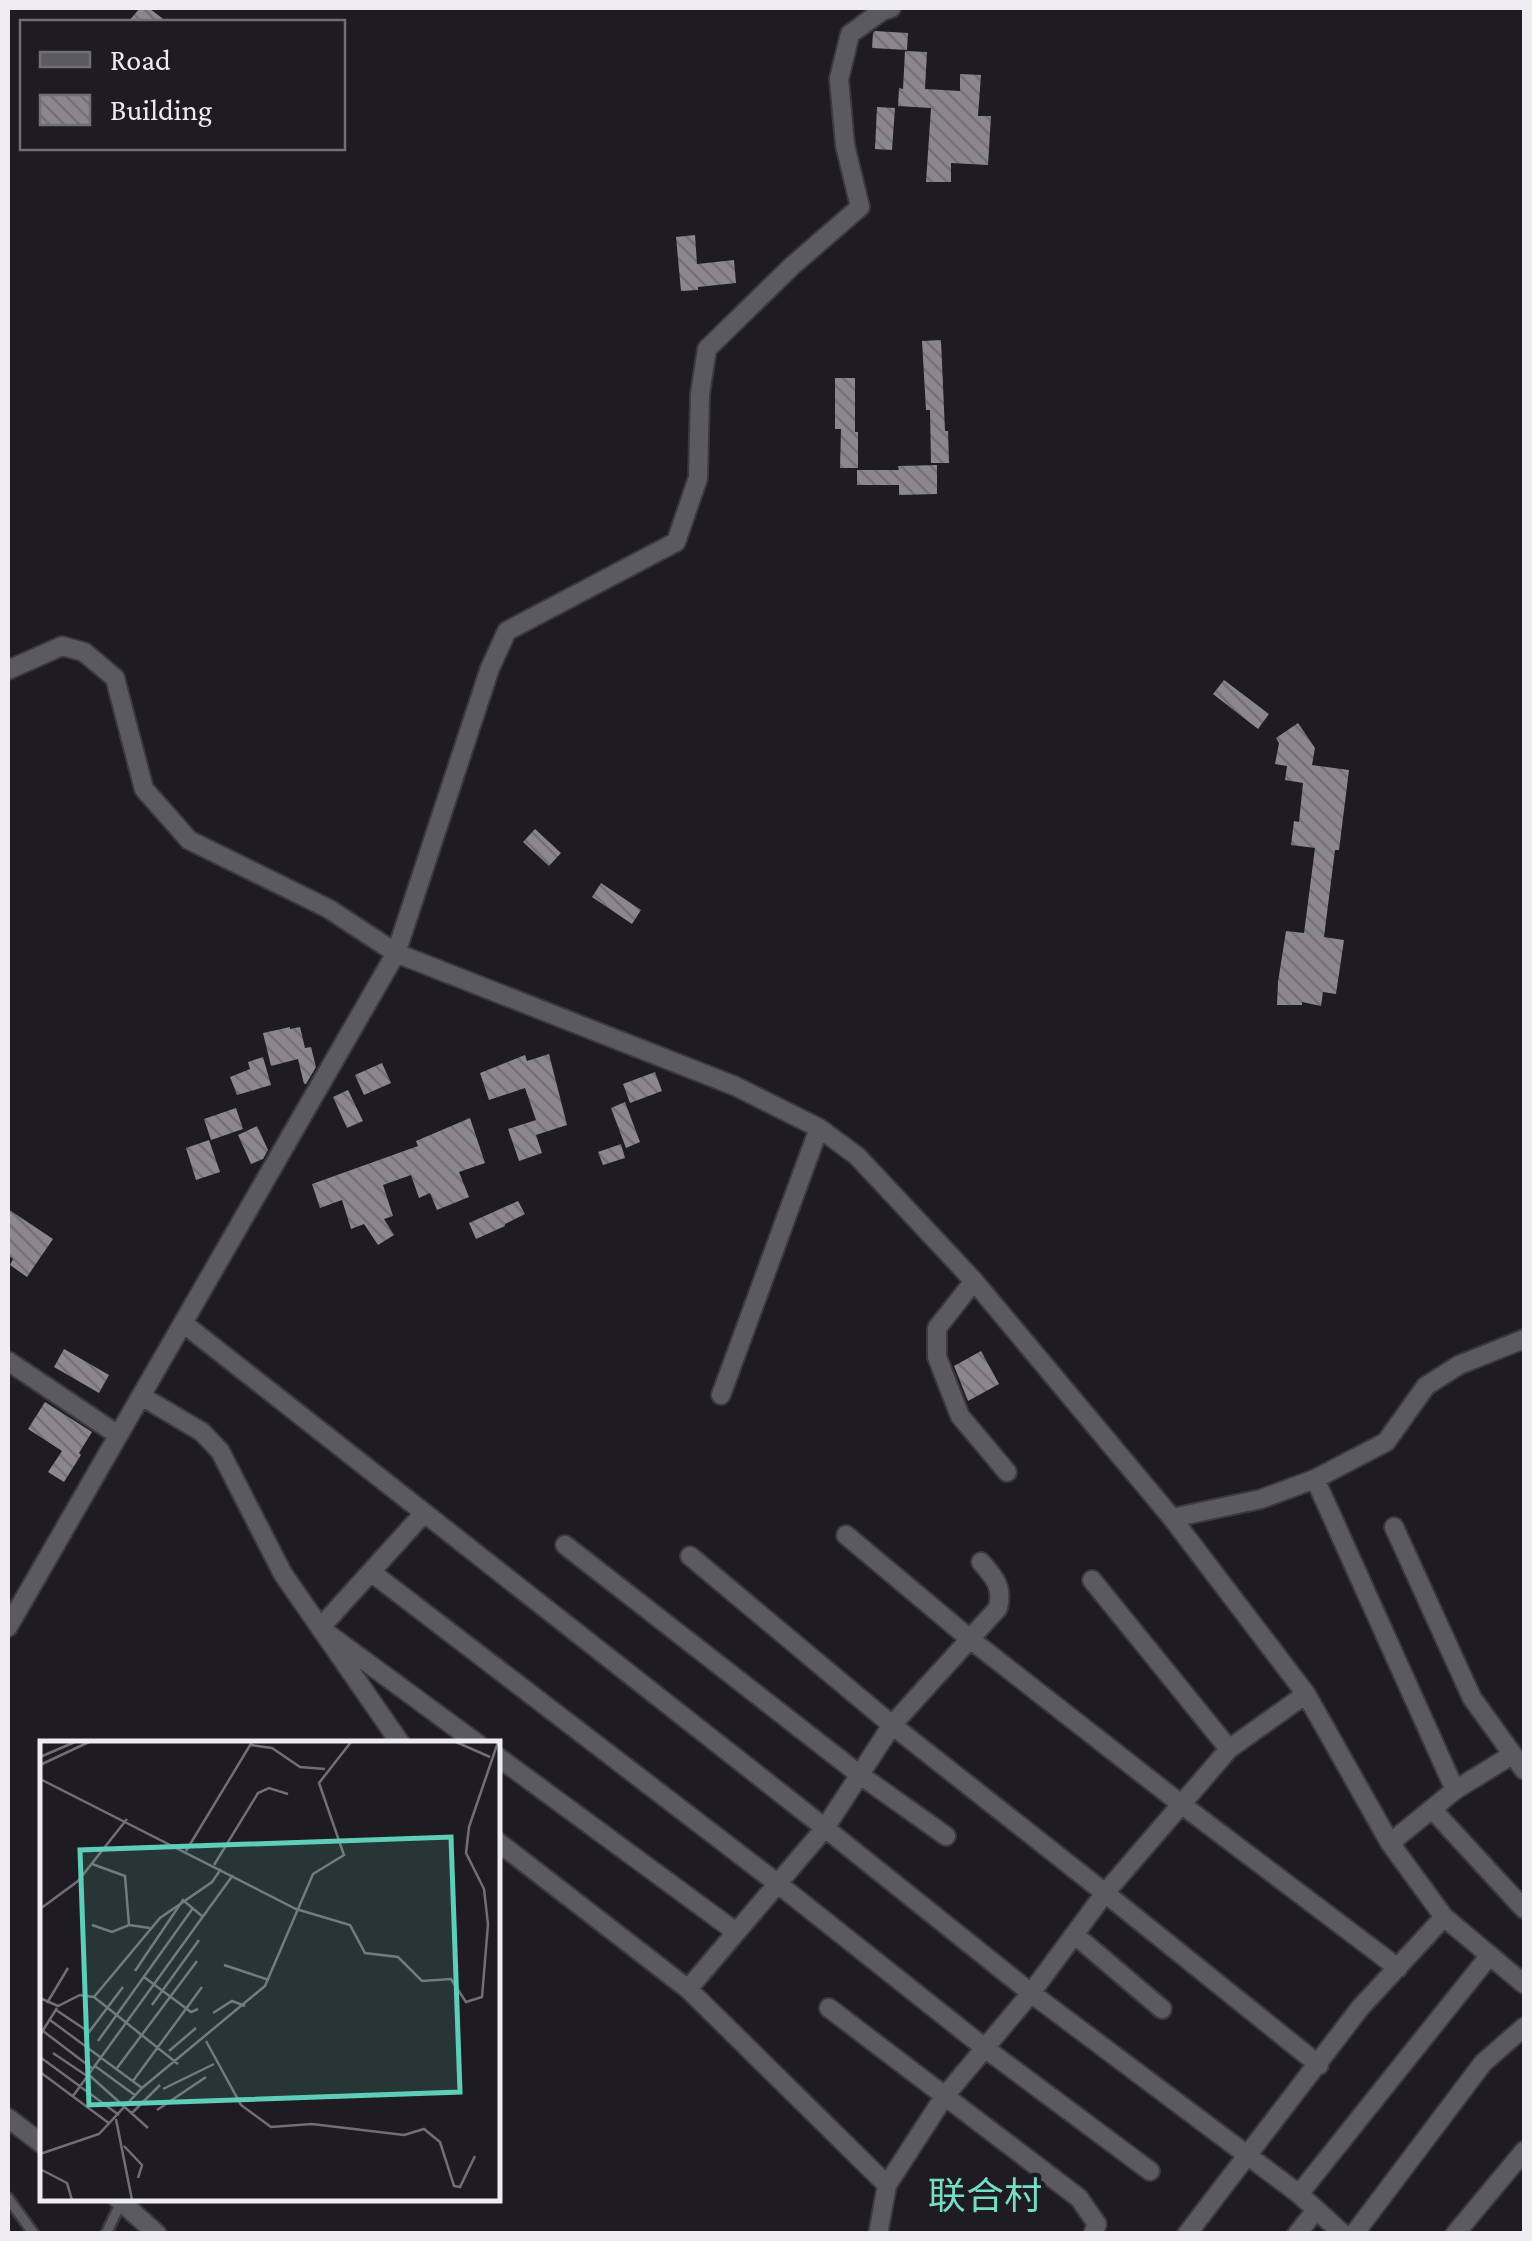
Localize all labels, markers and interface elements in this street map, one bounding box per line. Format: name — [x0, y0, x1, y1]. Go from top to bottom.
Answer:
legend — [20, 20, 345, 150]
text: Road — [110, 43, 171, 76]
text: Building — [110, 93, 212, 127]
inset map — [40, 1741, 500, 2201]
district label: 联合村 — [928, 2175, 1042, 2217]

